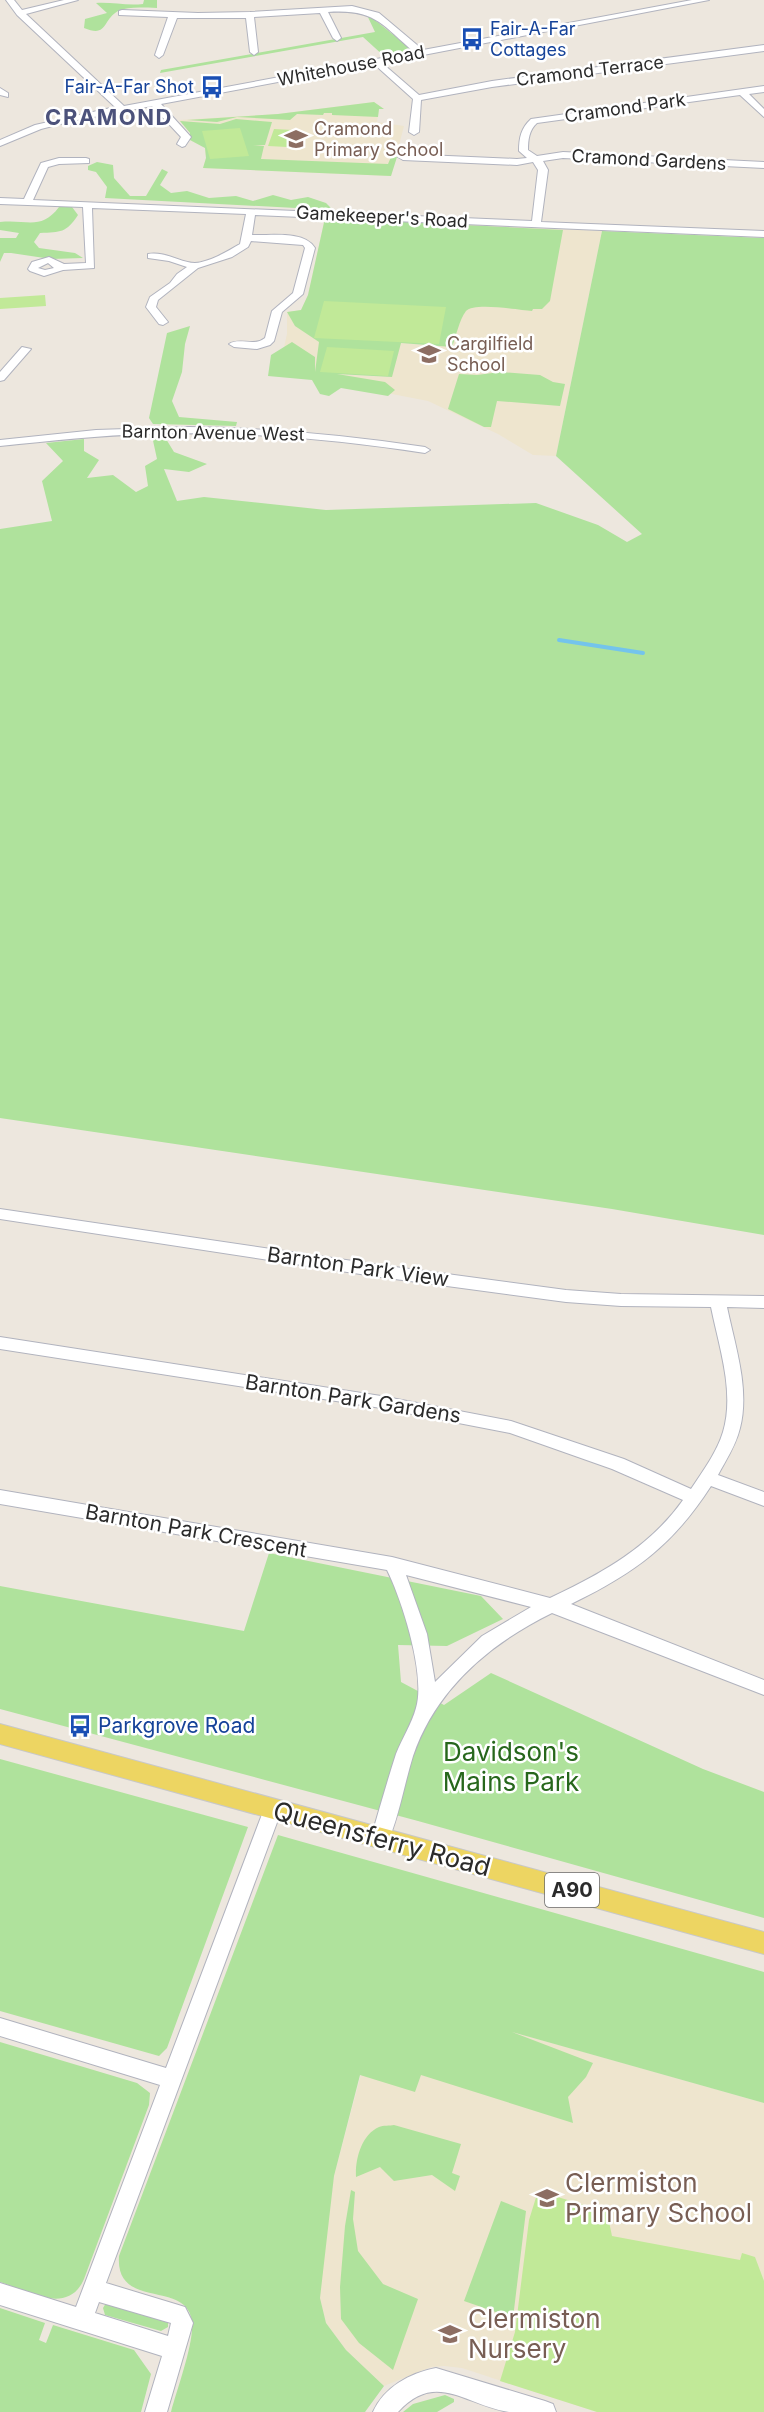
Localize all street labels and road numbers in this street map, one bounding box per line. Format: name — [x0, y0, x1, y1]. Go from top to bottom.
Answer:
street label: Whitehouse Road — [276, 41, 426, 90]
street label: Cramond Terrace — [515, 51, 665, 90]
street label: Cramond Park — [563, 89, 687, 126]
street label: Cramond Gardens — [571, 145, 727, 174]
street label: Gamekeeper's Road — [296, 202, 468, 231]
street label: Barnton Avenue West — [121, 420, 305, 445]
street label: Barnton Park View — [266, 1241, 451, 1292]
street label: Barnton Park Gardens — [243, 1369, 463, 1428]
street label: Barnton Park Crescent — [83, 1499, 309, 1562]
street label: Queensferry Road — [270, 1795, 494, 1882]
road number: A90 — [545, 1873, 599, 1907]

